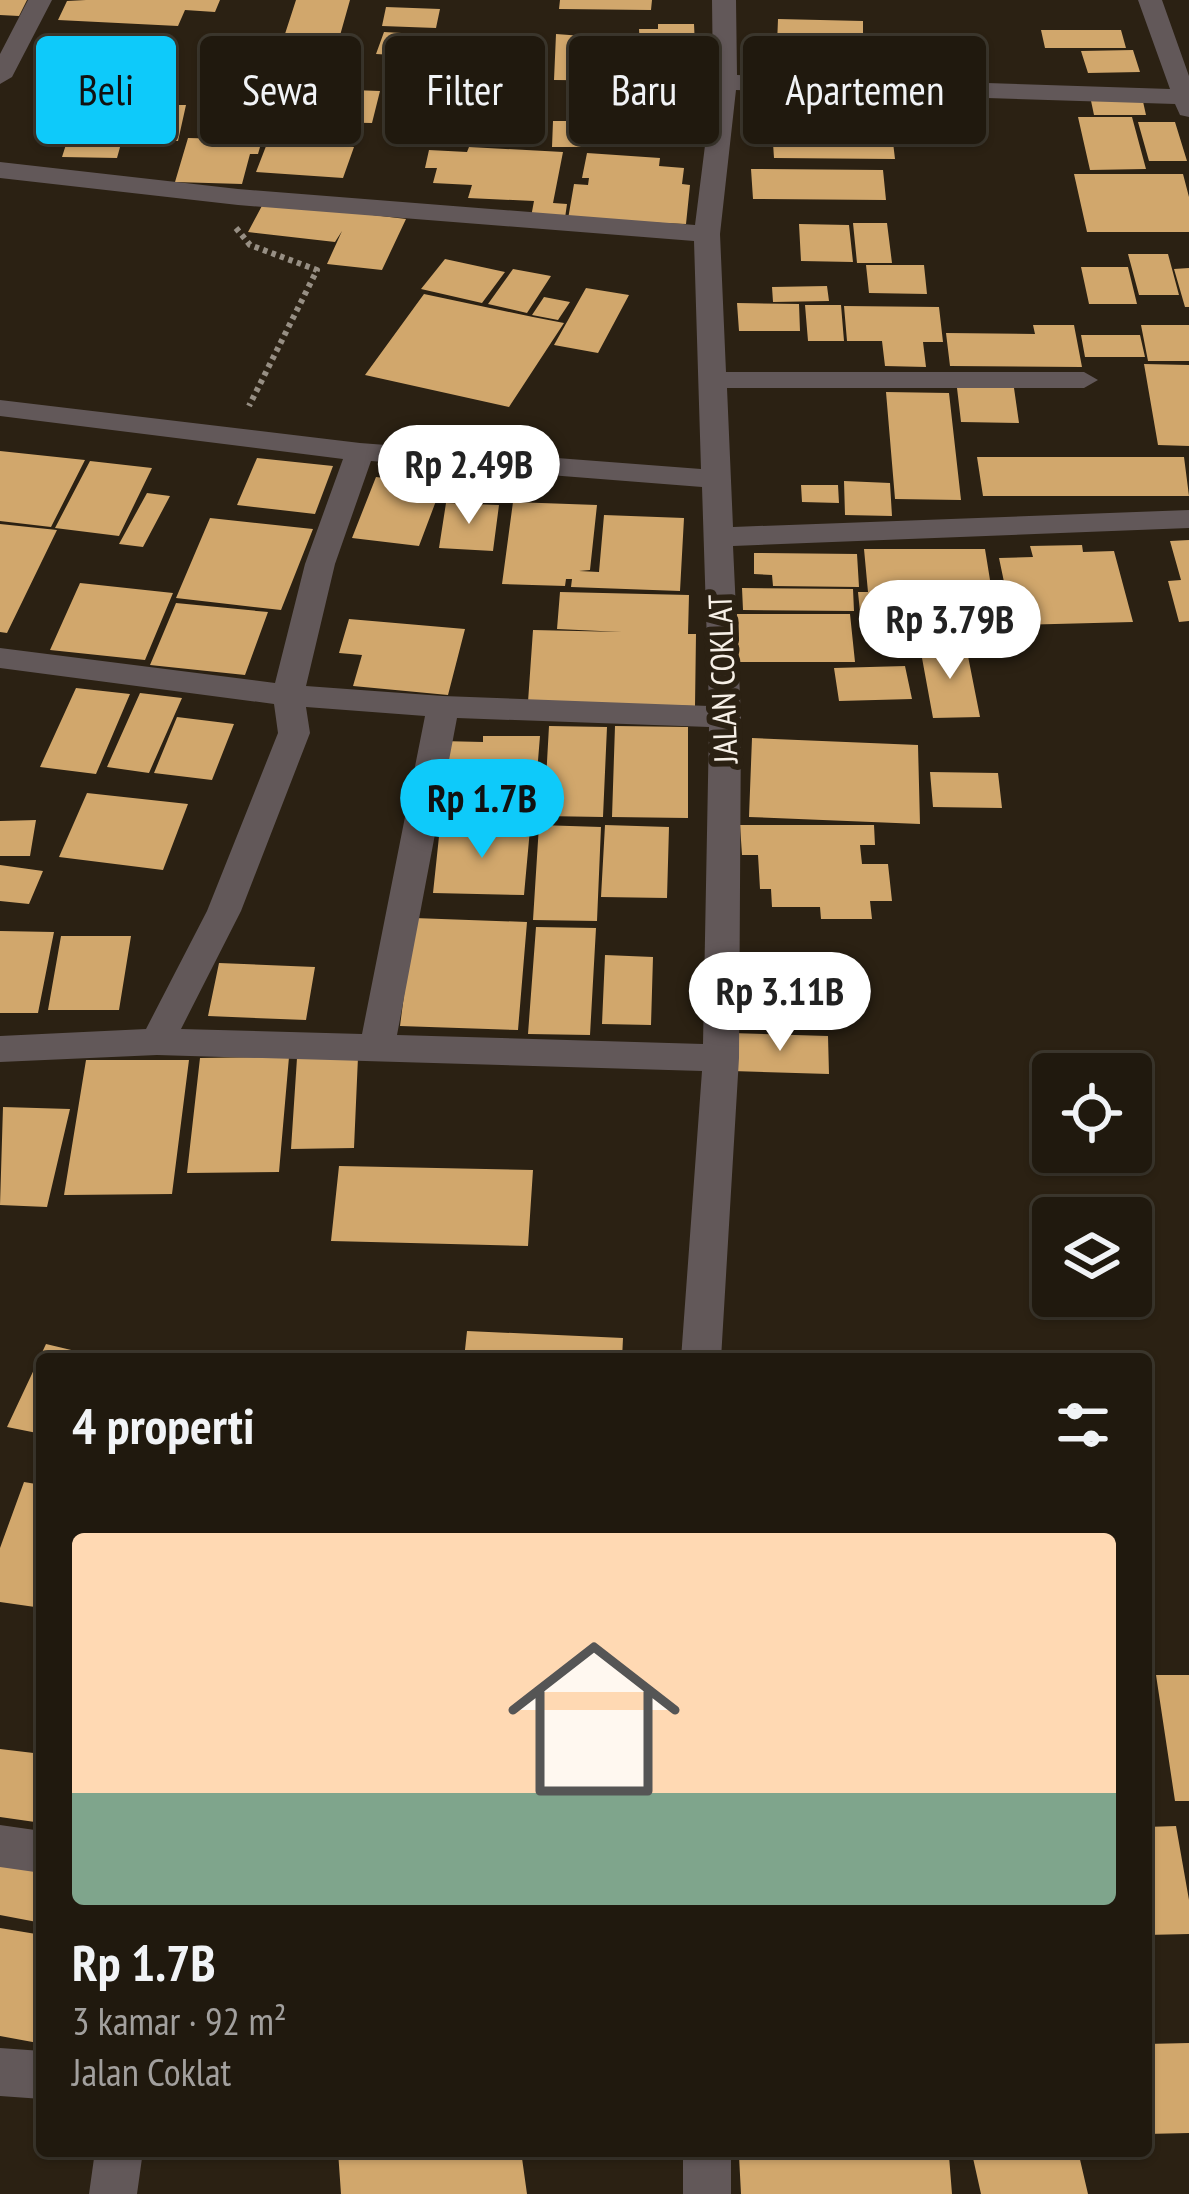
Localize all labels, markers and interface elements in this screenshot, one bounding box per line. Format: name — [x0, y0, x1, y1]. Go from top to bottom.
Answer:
chip: Beli — [36, 36, 176, 144]
chip: Sewa — [200, 36, 361, 144]
chip: Filter — [385, 36, 545, 144]
chip: Baru — [569, 36, 719, 144]
chip: Apartemen — [743, 36, 986, 144]
pin: Rp 2.49B — [345, 425, 593, 527]
text: Rp 2.49B — [405, 438, 533, 489]
pin: Rp 3.79B — [826, 580, 1074, 682]
text: Rp 3.79B — [886, 593, 1014, 644]
street label: JALAN COKLAT — [698, 594, 746, 765]
pin: Rp 1.7B — [371, 759, 593, 861]
text: Rp 1.7B — [427, 772, 537, 823]
pin: Rp 3.11B — [656, 952, 904, 1054]
text: Rp 3.11B — [716, 965, 844, 1016]
map controls — [1032, 1053, 1152, 1317]
button: locate — [1032, 1053, 1152, 1173]
button: layers — [1032, 1197, 1152, 1317]
text: 4 properti — [72, 1392, 254, 1458]
icon: filters — [1050, 1392, 1116, 1458]
icon: home — [486, 1611, 702, 1827]
text: Rp 1.7B — [72, 1929, 215, 1995]
text: 3 kamar · 92 m² — [72, 1995, 287, 2046]
text: Jalan Coklat — [72, 2046, 231, 2097]

